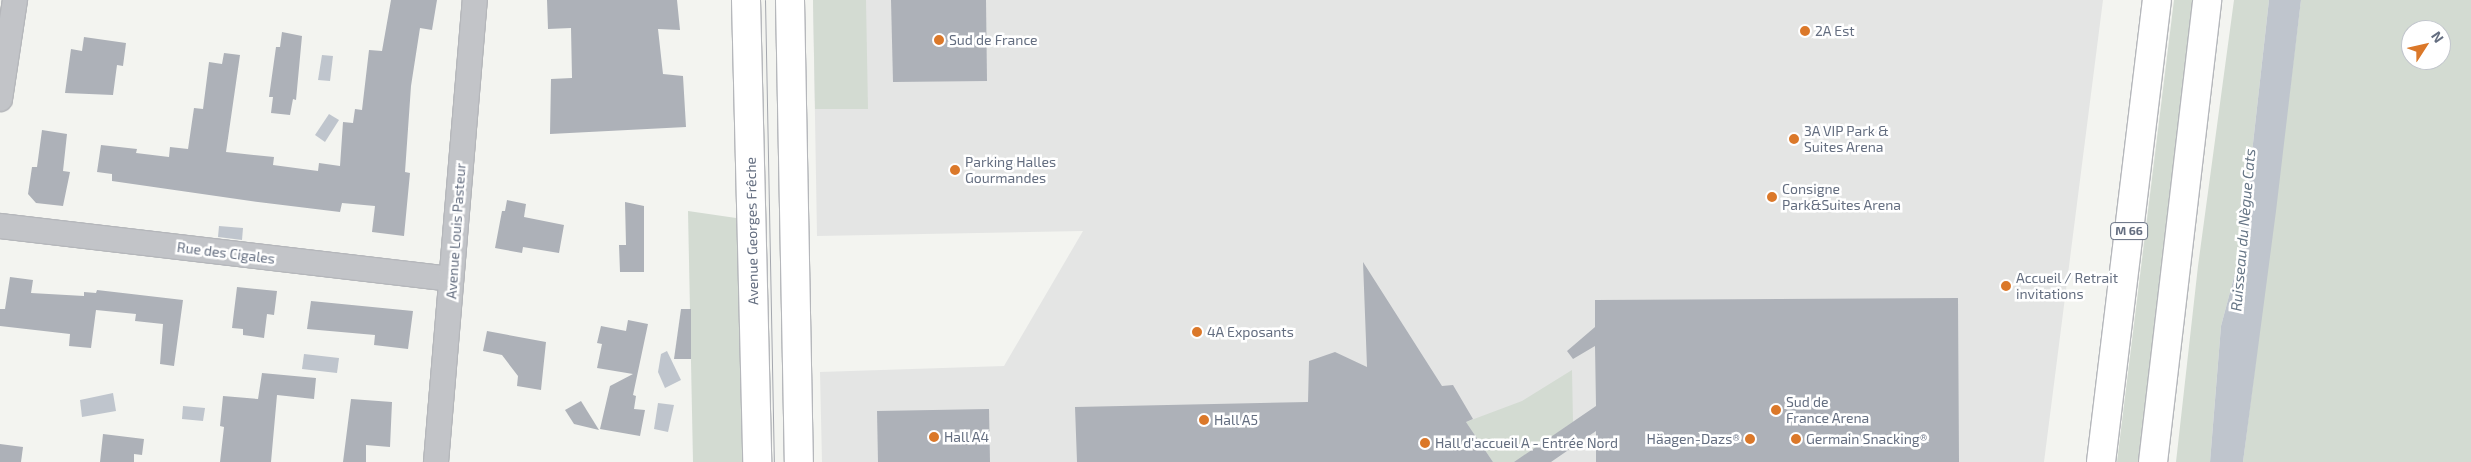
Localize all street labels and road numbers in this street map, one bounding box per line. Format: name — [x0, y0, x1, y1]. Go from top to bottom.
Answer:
street label: Avenue Georges Frêche — [742, 157, 762, 305]
street label: Avenue Louis Pasteur — [443, 162, 469, 300]
road number: M 66 — [2109, 222, 2149, 240]
street label: Rue des Cigales — [176, 239, 276, 267]

